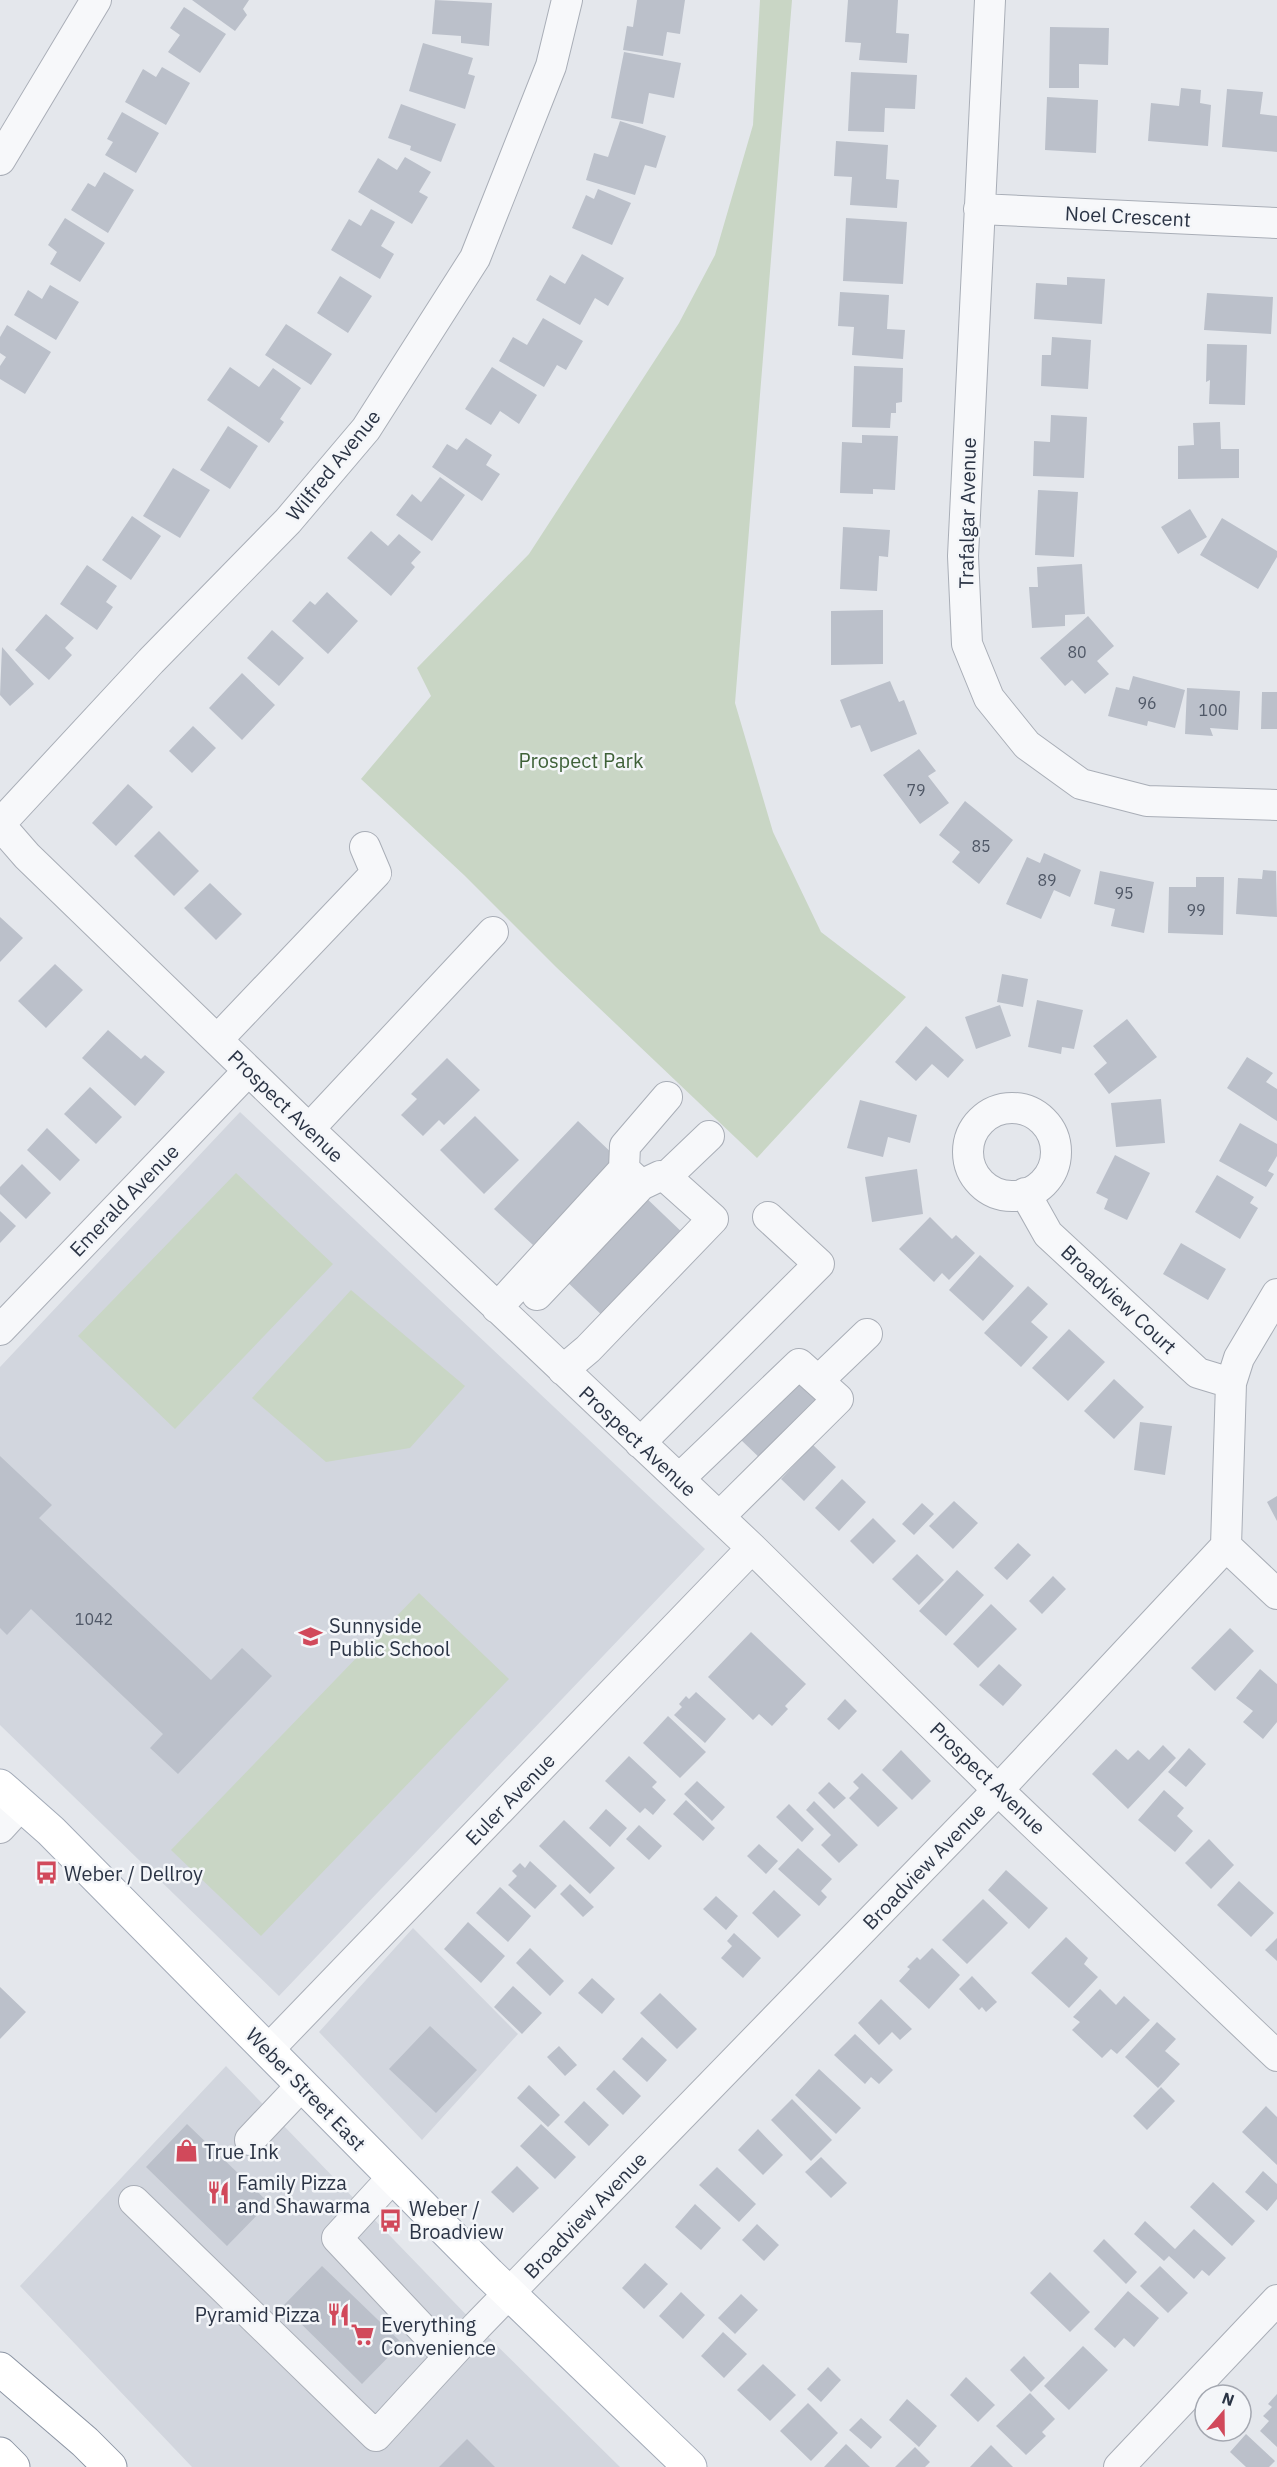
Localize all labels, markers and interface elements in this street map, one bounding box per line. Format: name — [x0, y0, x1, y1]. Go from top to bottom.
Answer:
street label: Noel Crescent — [1064, 199, 1192, 233]
street label: Wilfred Avenue — [280, 404, 386, 526]
street label: Trafalgar Avenue — [952, 437, 982, 589]
house number: 80 — [1067, 642, 1087, 662]
house number: 96 — [1137, 693, 1157, 713]
house number: 100 — [1199, 700, 1227, 720]
park label: Prospect Park — [519, 747, 644, 774]
house number: 79 — [906, 780, 926, 800]
house number: 85 — [971, 836, 991, 856]
house number: 89 — [1037, 870, 1057, 890]
house number: 95 — [1114, 883, 1134, 903]
house number: 99 — [1186, 900, 1206, 920]
street label: Prospect Avenue — [222, 1044, 350, 1168]
street label: Emerald Avenue — [63, 1138, 185, 1262]
street label: Broadview Court — [1055, 1238, 1183, 1360]
street label: Prospect Avenue — [573, 1380, 703, 1502]
house number: 1042 — [75, 1609, 113, 1629]
place label: Sunnyside Public School — [329, 1612, 450, 1662]
school or university icon: Sunnyside Public School — [298, 1624, 324, 1650]
street label: Prospect Avenue — [924, 1716, 1052, 1840]
street label: Euler Avenue — [459, 1747, 561, 1851]
street label: Broadview Avenue — [857, 1797, 992, 1935]
bus stop icon: Weber / Dellroy — [33, 1860, 59, 1886]
place label: Weber / Dellroy — [64, 1860, 203, 1887]
street label: Weber Street East — [240, 2021, 372, 2157]
shop icon: True Ink — [173, 2138, 199, 2164]
place label: True Ink — [204, 2138, 279, 2165]
street label: Broadview Avenue — [518, 2146, 653, 2284]
place label: Family Pizza and Shawarma — [237, 2169, 371, 2219]
restaurant icon: Family Pizza and Shawarma — [206, 2180, 232, 2206]
place label: Weber / Broadview — [409, 2195, 504, 2245]
bus stop icon: Weber / Broadview — [378, 2207, 404, 2233]
place label: Pyramid Pizza — [195, 2301, 320, 2328]
restaurant icon: Pyramid Pizza — [325, 2301, 351, 2327]
place label: Everything Convenience — [381, 2311, 496, 2361]
supermarket icon: Everything Convenience — [350, 2322, 376, 2348]
north arrow — [1193, 2383, 1253, 2443]
text: N — [1219, 2388, 1237, 2410]

